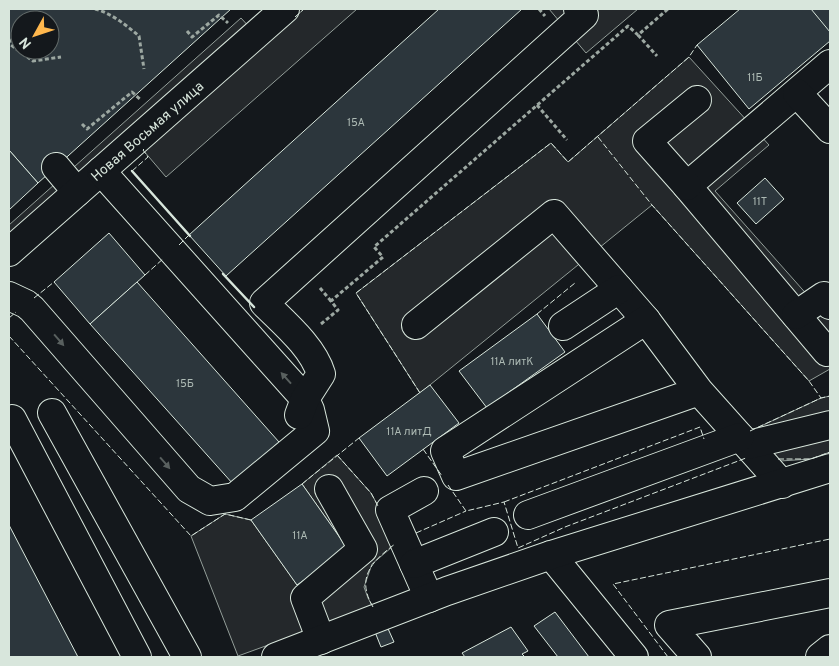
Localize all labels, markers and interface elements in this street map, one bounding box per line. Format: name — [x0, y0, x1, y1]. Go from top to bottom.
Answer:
north arrow — [10, 10, 60, 60]
text: N — [16, 33, 36, 52]
house number: 11Б — [747, 71, 763, 85]
street label: Новая Восьмая улица — [88, 78, 208, 186]
house number: 15А — [347, 116, 365, 130]
house number: 11Т — [753, 195, 767, 209]
one-way arrow — [53, 334, 64, 347]
house number: 11А литК — [490, 355, 534, 369]
one-way arrow — [280, 372, 292, 384]
house number: 15Б — [176, 377, 194, 391]
house number: 11А литД — [386, 425, 432, 439]
one-way arrow — [160, 456, 171, 469]
house number: 11А — [292, 529, 308, 543]

